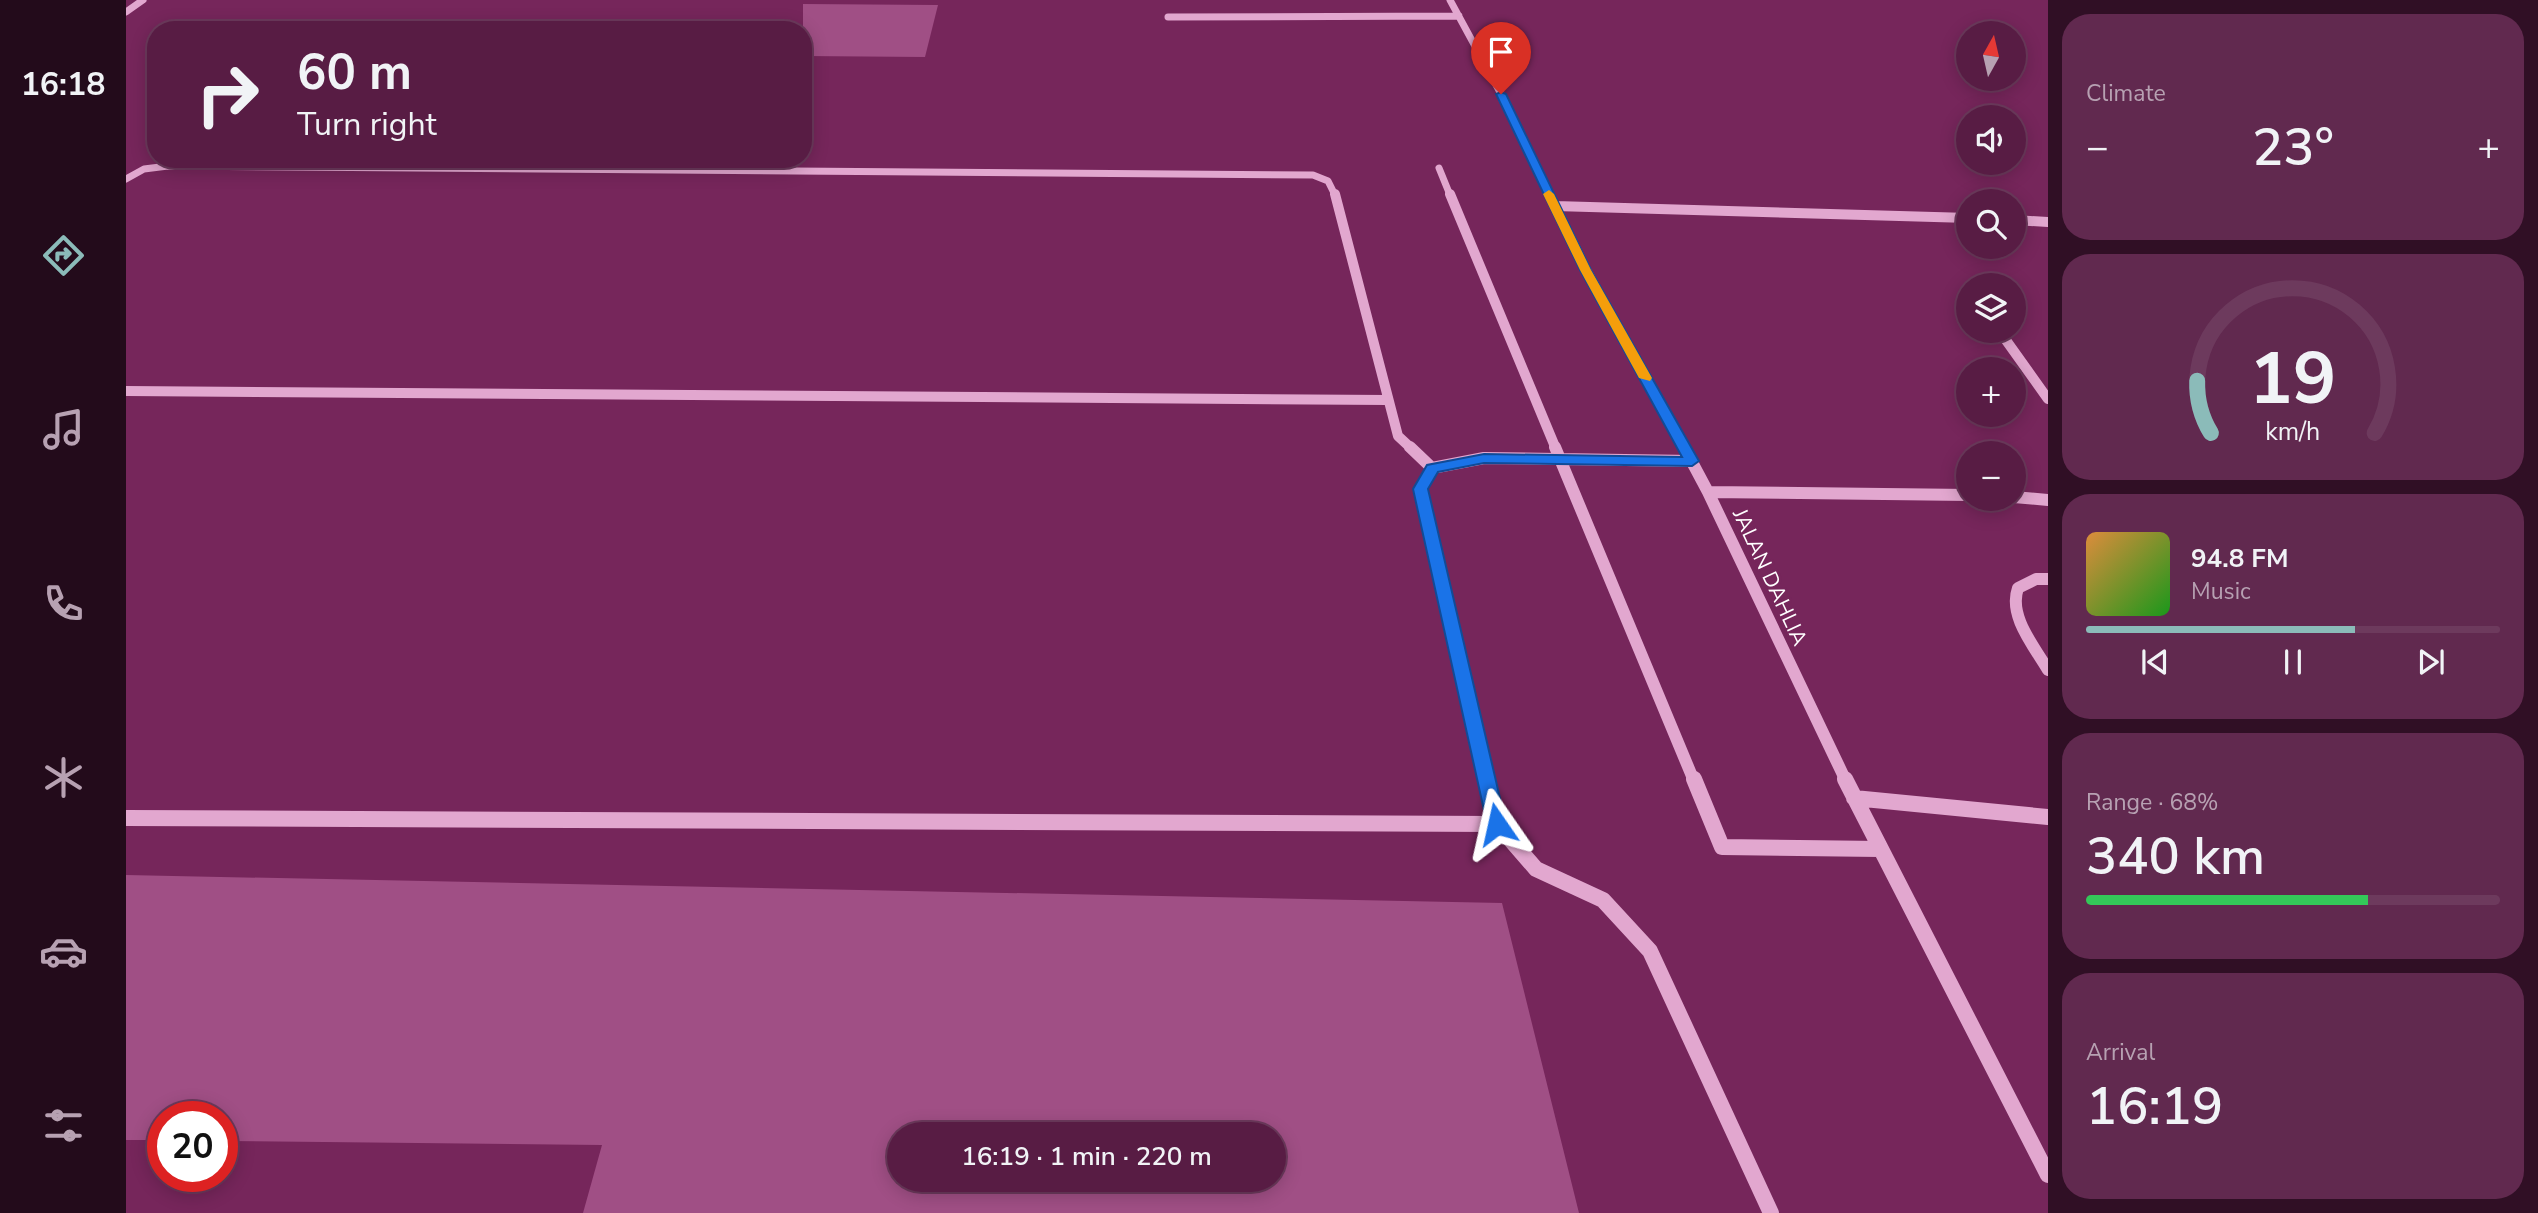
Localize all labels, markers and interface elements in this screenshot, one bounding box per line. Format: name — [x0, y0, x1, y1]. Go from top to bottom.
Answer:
north arrow — [1956, 21, 2026, 91]
map controls — [1956, 21, 2026, 511]
pin — [1471, 22, 1531, 94]
icon: arrive — [1482, 33, 1520, 71]
text: 60 m — [297, 39, 412, 106]
icon: right — [182, 49, 273, 140]
text: 16:18 — [21, 63, 105, 106]
text: Climate — [2086, 78, 2166, 109]
text: Turn right — [297, 103, 437, 146]
button: sound — [1956, 105, 2026, 175]
text: 23° — [2252, 112, 2334, 183]
text: − — [2086, 122, 2109, 173]
text: + — [2477, 122, 2500, 173]
button: search — [1956, 189, 2026, 259]
icon: directions — [39, 231, 88, 280]
button: layers — [1956, 273, 2026, 343]
text: 19 — [2249, 329, 2337, 429]
button: + — [1956, 357, 2026, 427]
icon: music — [39, 405, 88, 454]
text: km/h — [2265, 414, 2321, 448]
button: − — [1956, 441, 2026, 511]
street label: JALAN DAHLIA — [1726, 503, 1814, 650]
text: 94.8 FM — [2191, 541, 2288, 576]
text: Music — [2191, 576, 2251, 607]
icon: phone — [39, 579, 88, 628]
icon: previous — [2136, 643, 2174, 681]
icon: pause — [2274, 643, 2312, 681]
icon: next — [2412, 643, 2450, 681]
icon: climate — [39, 753, 88, 802]
position arrow — [1460, 787, 1534, 861]
text: Range · 68% — [2086, 787, 2218, 818]
text: 340 km — [2086, 821, 2265, 892]
icon: car — [39, 927, 88, 976]
text: Arrival — [2086, 1037, 2155, 1068]
text: 16:19 — [2086, 1071, 2223, 1142]
icon: filters — [39, 1101, 88, 1150]
speed limit sign: 20 — [147, 1101, 238, 1192]
text: 16:19 · 1 min · 220 m — [961, 1139, 1212, 1174]

